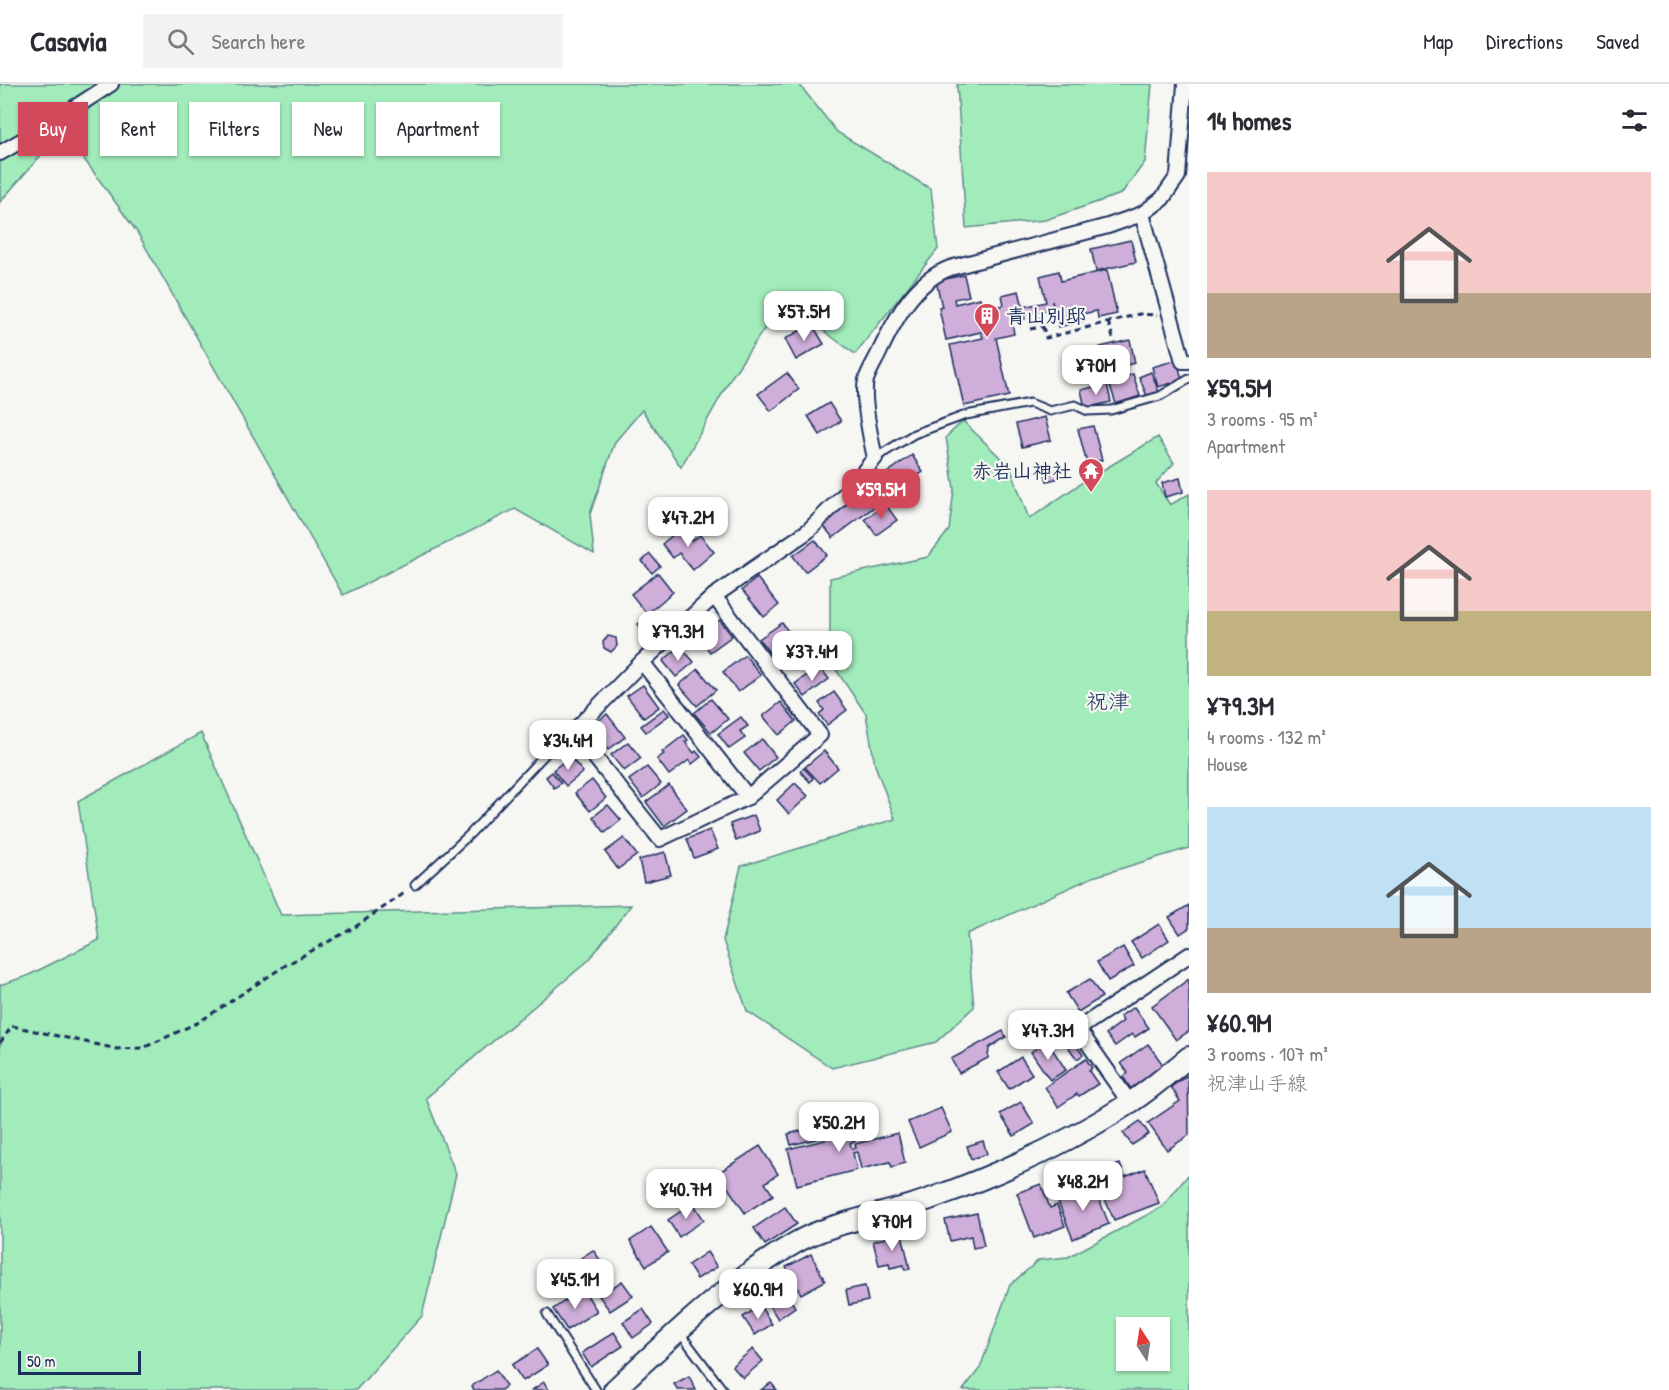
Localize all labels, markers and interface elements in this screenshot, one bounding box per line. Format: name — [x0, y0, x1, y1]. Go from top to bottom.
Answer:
search box — [143, 14, 563, 68]
text: Casavia — [30, 22, 107, 60]
icon: search — [164, 25, 197, 58]
text: Search here — [212, 26, 306, 56]
text: Map — [1423, 27, 1453, 56]
text: Directions — [1486, 27, 1563, 56]
text: Saved — [1596, 27, 1639, 56]
chip: Buy — [18, 102, 88, 156]
chip: Rent — [100, 102, 177, 156]
chip: Filters — [189, 102, 280, 156]
chip: New — [292, 102, 364, 156]
chip: Apartment — [376, 102, 500, 156]
text: 14 homes — [1207, 103, 1292, 138]
icon: filters — [1618, 104, 1651, 137]
icon: home — [1375, 211, 1483, 319]
pin: ¥57.5M — [755, 291, 853, 342]
text: ¥57.5M — [778, 297, 830, 324]
building icon: 青山別邸 — [972, 301, 1002, 339]
place label: 青山別邸 — [1006, 302, 1086, 329]
pin: ¥70M — [1060, 345, 1132, 396]
text: ¥70M — [1076, 351, 1116, 378]
text: ¥59.5M — [1207, 370, 1272, 405]
text: 3 rooms · 95 m² — [1207, 405, 1317, 432]
text: Apartment — [1207, 432, 1285, 459]
temple icon: 赤岩山神社 — [1076, 456, 1106, 494]
place label: 赤岩山神社 — [972, 457, 1072, 484]
pin: ¥59.5M — [832, 469, 930, 520]
text: ¥59.5M — [856, 475, 906, 502]
pin: ¥47.2M — [639, 497, 737, 548]
text: ¥47.2M — [662, 503, 714, 530]
icon: home — [1375, 529, 1483, 637]
pin: ¥79.3M — [629, 611, 727, 662]
text: ¥79.3M — [652, 617, 704, 644]
pin: ¥37.4M — [763, 631, 861, 682]
text: ¥37.4M — [786, 637, 838, 664]
district label: 祝津 — [1086, 686, 1130, 716]
text: ¥79.3M — [1207, 688, 1274, 723]
pin: ¥34.4M — [519, 720, 617, 771]
text: 4 rooms · 132 m² — [1207, 723, 1326, 750]
text: ¥34.4M — [543, 726, 593, 753]
text: House — [1207, 750, 1248, 777]
icon: home — [1375, 846, 1483, 954]
text: ¥60.9M — [1207, 1005, 1272, 1040]
pin: ¥47.3M — [999, 1010, 1097, 1061]
text: ¥47.3M — [1022, 1016, 1074, 1043]
text: 3 rooms · 107 m² — [1207, 1040, 1328, 1067]
text: 祝津山手線 — [1207, 1069, 1307, 1096]
pin: ¥50.2M — [790, 1102, 888, 1153]
text: ¥50.2M — [813, 1108, 865, 1135]
pin: ¥48.2M — [1034, 1161, 1132, 1212]
text: ¥48.2M — [1058, 1167, 1108, 1194]
pin: ¥40.7M — [637, 1169, 735, 1220]
text: ¥40.7M — [660, 1175, 712, 1202]
pin: ¥70M — [856, 1201, 928, 1252]
text: ¥70M — [872, 1207, 912, 1234]
pin: ¥45.1M — [526, 1259, 624, 1310]
text: ¥45.1M — [551, 1265, 599, 1292]
pin: ¥60.9M — [709, 1269, 807, 1320]
text: ¥60.9M — [733, 1275, 783, 1302]
north arrow — [1116, 1317, 1170, 1371]
map controls — [1116, 1317, 1170, 1371]
scale bar — [18, 1348, 141, 1376]
text: 50 m — [27, 1350, 56, 1372]

